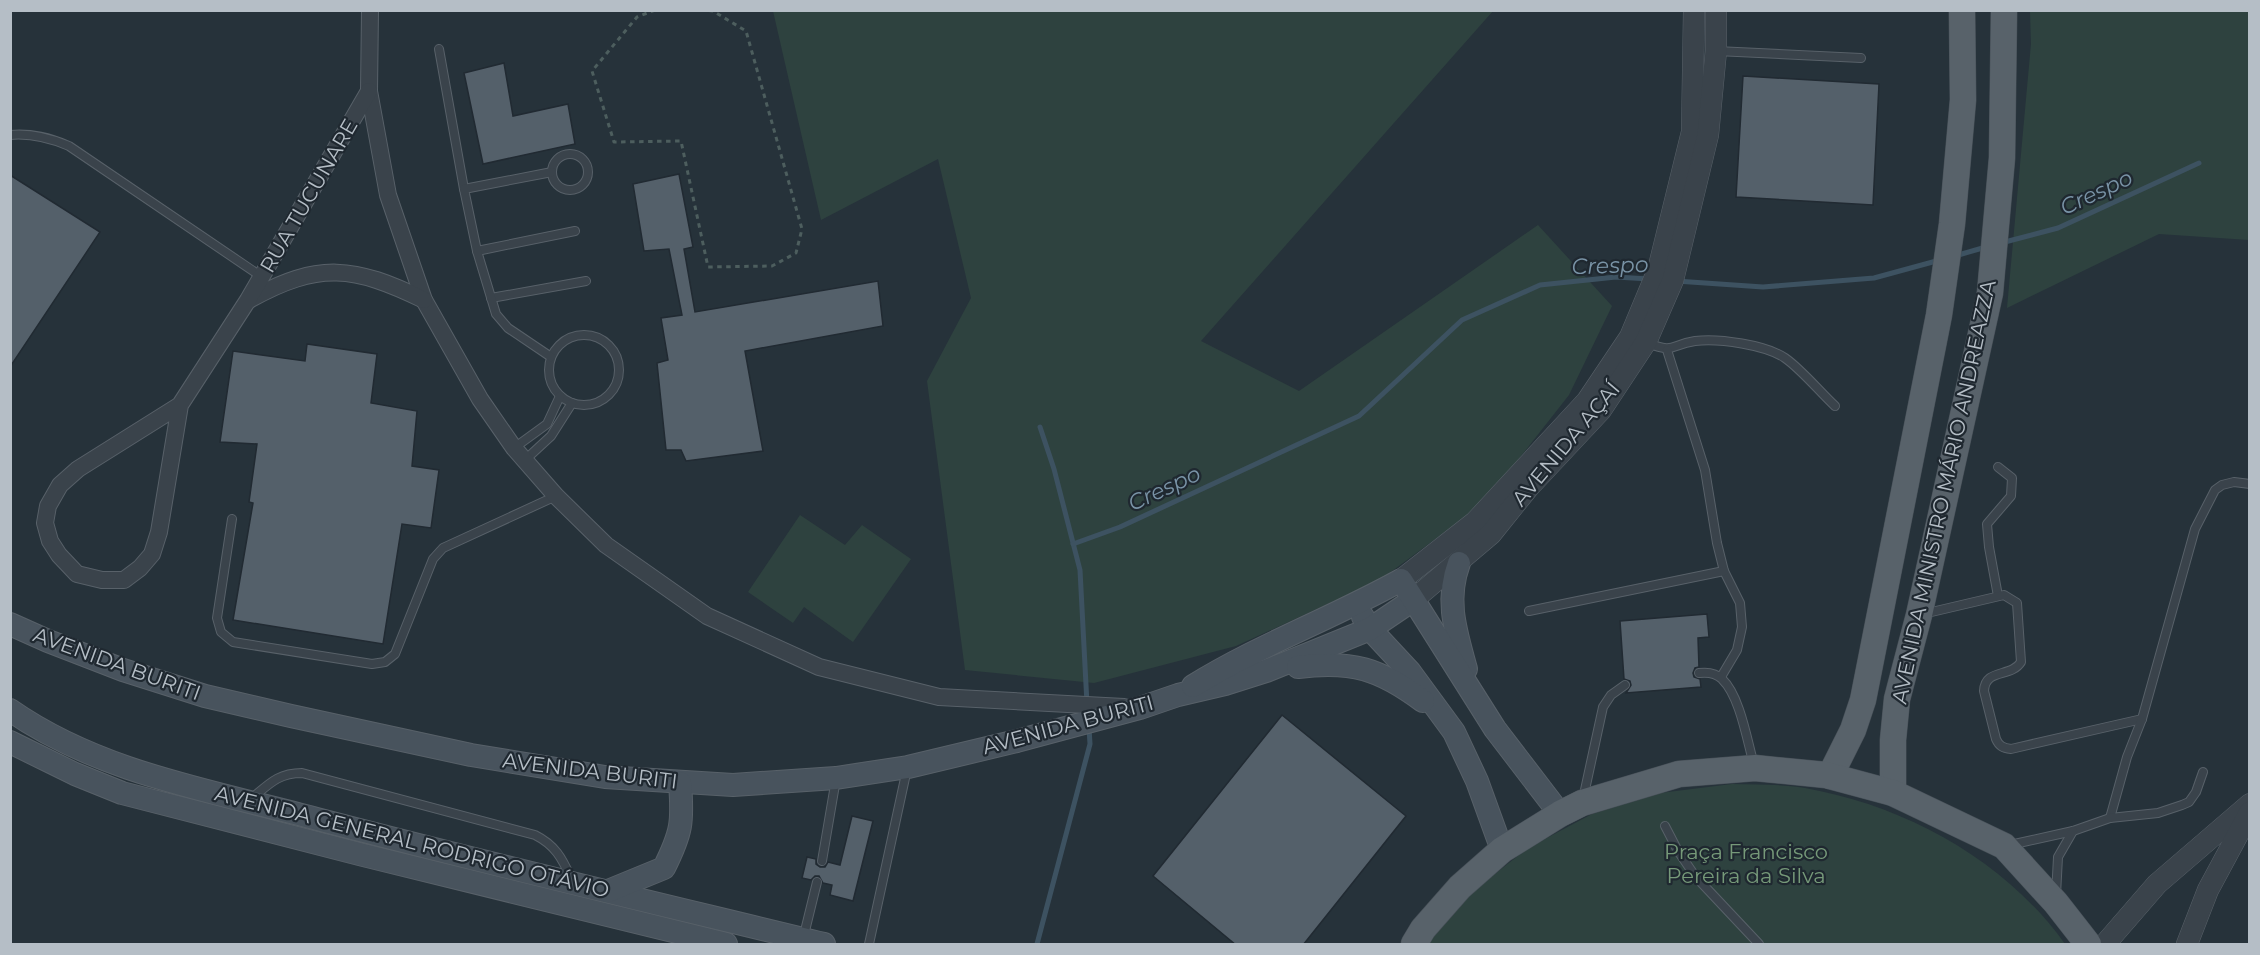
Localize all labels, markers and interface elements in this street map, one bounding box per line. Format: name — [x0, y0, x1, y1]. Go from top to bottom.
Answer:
street label: RUA TUCUNARE — [254, 114, 363, 277]
water label: Crespo — [2056, 164, 2137, 221]
water label: Crespo — [1571, 251, 1649, 280]
street label: AVENIDA MINISTRO MÁRIO ANDREAZZA — [1886, 277, 2001, 706]
street label: AVENIDA AÇAÍ — [1506, 376, 1625, 511]
water label: Crespo — [1124, 460, 1205, 517]
street label: AVENIDA BURITI — [30, 622, 204, 705]
street label: AVENIDA BURITI — [980, 690, 1156, 759]
street label: AVENIDA BURITI — [501, 747, 679, 794]
street label: AVENIDA GENERAL RODRIGO OTÁVIO — [212, 780, 612, 903]
park label: Praça Francisco Pereira da Silva — [1664, 839, 1828, 888]

